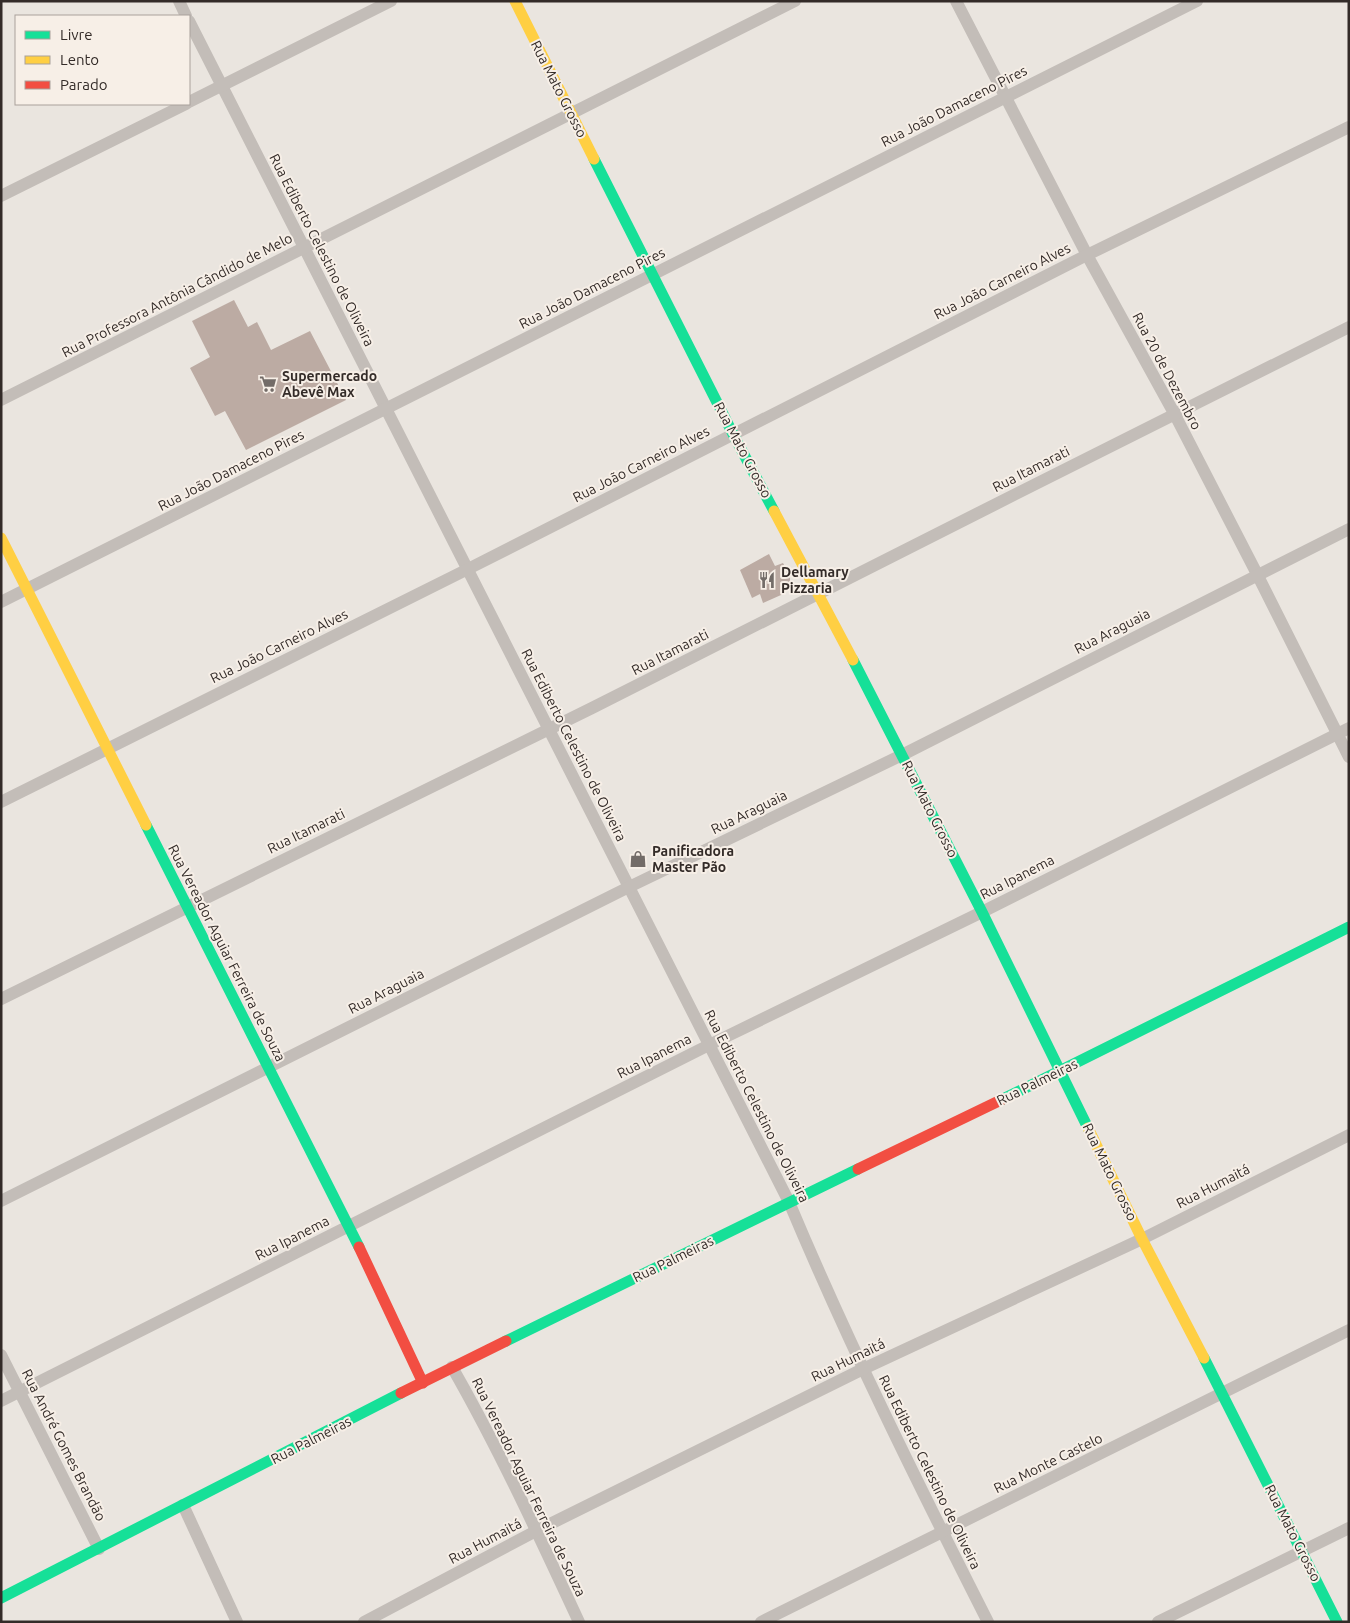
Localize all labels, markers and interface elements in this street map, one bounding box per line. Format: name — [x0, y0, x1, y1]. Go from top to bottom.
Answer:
legend — [15, 15, 190, 105]
text: Livre — [60, 26, 93, 43]
street label: Rua Mato Grosso — [528, 38, 590, 140]
text: Lento — [60, 51, 99, 68]
street label: Rua João Damaceno Pires — [878, 62, 1030, 150]
text: Parado — [60, 76, 107, 93]
street label: Rua Ediberto Celestino de Oliveira — [266, 151, 378, 349]
street label: Rua Professora Antônia Cândido de Melo — [59, 230, 295, 360]
street label: Rua João Carneiro Alves — [931, 240, 1073, 322]
street label: Rua João Damaceno Pires — [516, 244, 668, 332]
street label: Rua 20 de Dezembro — [1129, 310, 1205, 432]
place label: Supermercado Abevê Max — [282, 368, 377, 400]
supermarket icon: Supermercado Abevê Max — [258, 374, 278, 394]
street label: Rua Mato Grosso — [711, 399, 775, 501]
street label: Rua João Carneiro Alves — [570, 423, 712, 505]
street label: Rua João Damaceno Pires — [155, 426, 307, 514]
street label: Rua Itamarati — [990, 443, 1072, 495]
place label: Dellamary Pizzaria — [781, 564, 849, 596]
restaurant icon: Dellamary Pizzaria — [757, 570, 777, 590]
street label: Rua Araguaia — [1072, 605, 1152, 657]
street label: Rua João Carneiro Alves — [208, 606, 350, 686]
street label: Rua Itamarati — [629, 626, 711, 678]
street label: Rua Ediberto Celestino de Oliveira — [518, 646, 630, 844]
street label: Rua Mato Grosso — [899, 758, 961, 860]
street label: Rua Araguaia — [708, 787, 790, 837]
street label: Rua Itamarati — [265, 805, 347, 857]
street label: Rua Vereador Aguiar Ferreira de Souza — [165, 842, 289, 1064]
place label: Panificadora Master Pão — [652, 843, 734, 875]
shop icon: Panificadora Master Pão — [628, 849, 648, 869]
street label: Rua Ipanema — [977, 851, 1057, 903]
street label: Rua Araguaia — [346, 965, 426, 1017]
street label: Rua Ediberto Celestino de Oliveira — [701, 1007, 813, 1205]
street label: Rua Ipanema — [614, 1030, 694, 1082]
street label: Rua Palmeiras — [994, 1056, 1080, 1108]
street label: Rua Mato Grosso — [1079, 1121, 1141, 1223]
street label: Rua Humaitá — [1174, 1161, 1252, 1211]
street label: Rua Ipanema — [252, 1212, 332, 1264]
street label: Rua Palmeiras — [630, 1233, 716, 1285]
street label: Rua Humaitá — [808, 1335, 888, 1385]
street label: Rua André Gomes Brandão — [19, 1366, 109, 1524]
street label: Rua Ediberto Celestino de Oliveira — [876, 1372, 984, 1572]
street label: Rua Vereador Aguiar Ferreira de Souza — [469, 1375, 589, 1599]
street label: Rua Palmeiras — [268, 1413, 354, 1467]
street label: Rua Monte Castelo — [991, 1430, 1105, 1496]
street label: Rua Mato Grosso — [1262, 1482, 1324, 1584]
street label: Rua Humaitá — [446, 1515, 524, 1567]

